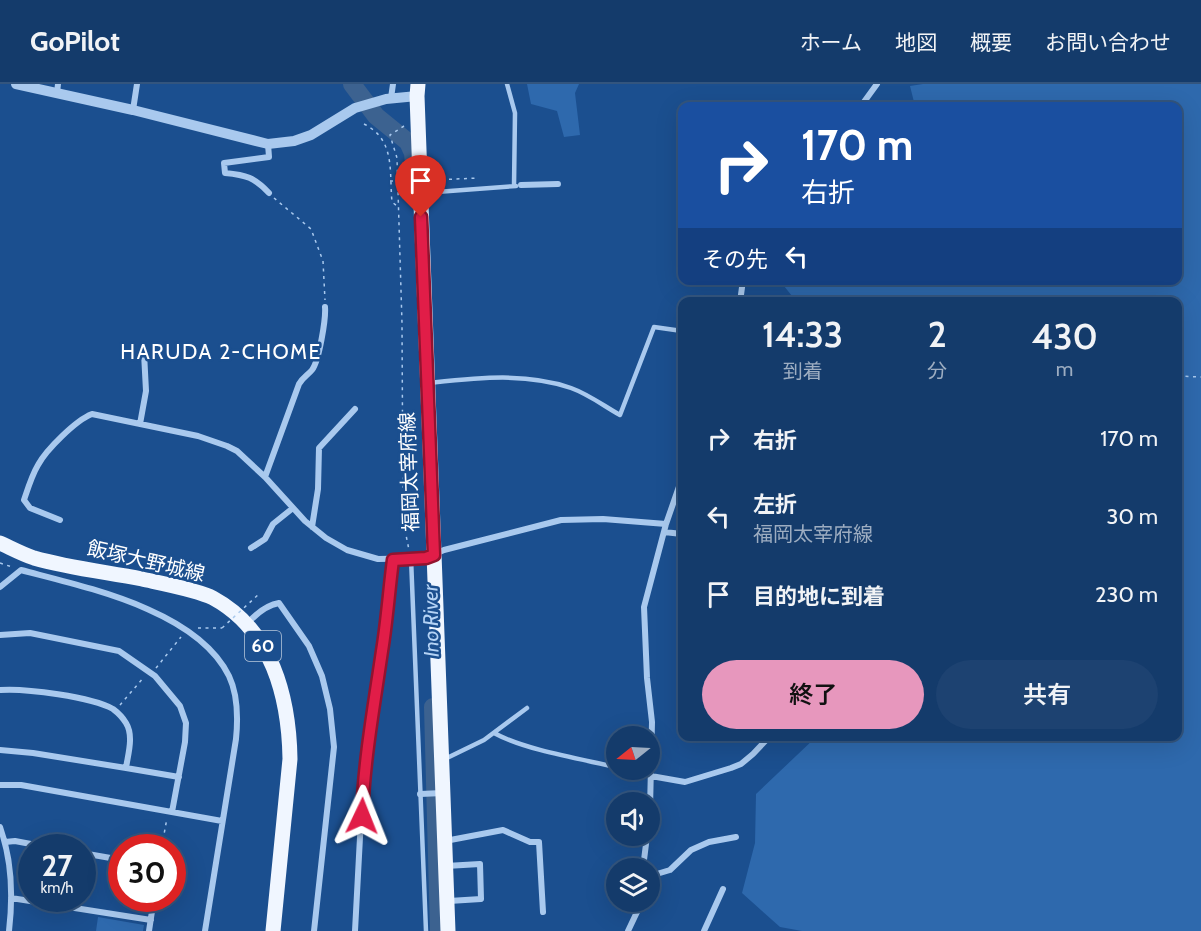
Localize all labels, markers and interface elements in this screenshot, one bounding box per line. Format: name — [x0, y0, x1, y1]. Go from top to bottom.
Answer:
text: GoPilot — [30, 24, 120, 58]
text: ホーム — [800, 30, 862, 55]
text: 地図 — [895, 30, 937, 55]
text: 概要 — [970, 30, 1012, 55]
text: お問い合わせ — [1045, 30, 1171, 55]
text: 170 m — [801, 119, 913, 171]
icon: right — [702, 126, 780, 204]
pin — [395, 155, 446, 217]
icon: arrive — [404, 164, 437, 197]
text: 右折 — [801, 176, 855, 209]
icon: left — [780, 240, 813, 273]
text: その先 — [702, 246, 768, 273]
text: 14:33 — [762, 312, 843, 356]
text: 2 — [928, 312, 947, 356]
text: 430 — [1031, 314, 1098, 358]
district label: HARUDA 2-CHOME — [120, 339, 322, 364]
text: m — [1056, 357, 1073, 381]
text: 到着 — [783, 359, 823, 383]
text: 分 — [927, 359, 947, 383]
street label: 福岡太宰府線 — [395, 412, 423, 532]
icon: right — [702, 422, 735, 455]
text: 170 m — [1100, 425, 1158, 452]
text: 右折 — [753, 427, 797, 454]
text: 左折 — [753, 491, 797, 518]
icon: left — [702, 500, 735, 533]
text: 30 m — [1106, 503, 1158, 530]
text: 福岡太宰府線 — [753, 522, 873, 546]
street label: 飯塚大野城線 — [85, 536, 207, 586]
icon: arrive — [702, 578, 735, 611]
text: 230 m — [1095, 581, 1158, 608]
water label: Ino River — [417, 583, 444, 657]
text: 目的地に到着 — [753, 583, 885, 610]
road number: 60 — [245, 631, 281, 661]
button: 終了 — [702, 660, 924, 729]
button: 共有 — [936, 660, 1158, 729]
north arrow — [606, 726, 660, 780]
map controls — [606, 726, 660, 912]
position arrow — [330, 784, 394, 848]
button: sound — [606, 792, 660, 846]
speed limit sign: 30 — [108, 834, 186, 912]
text: 27 — [41, 847, 73, 884]
button: layers — [606, 858, 660, 912]
text: km/h — [41, 879, 73, 897]

